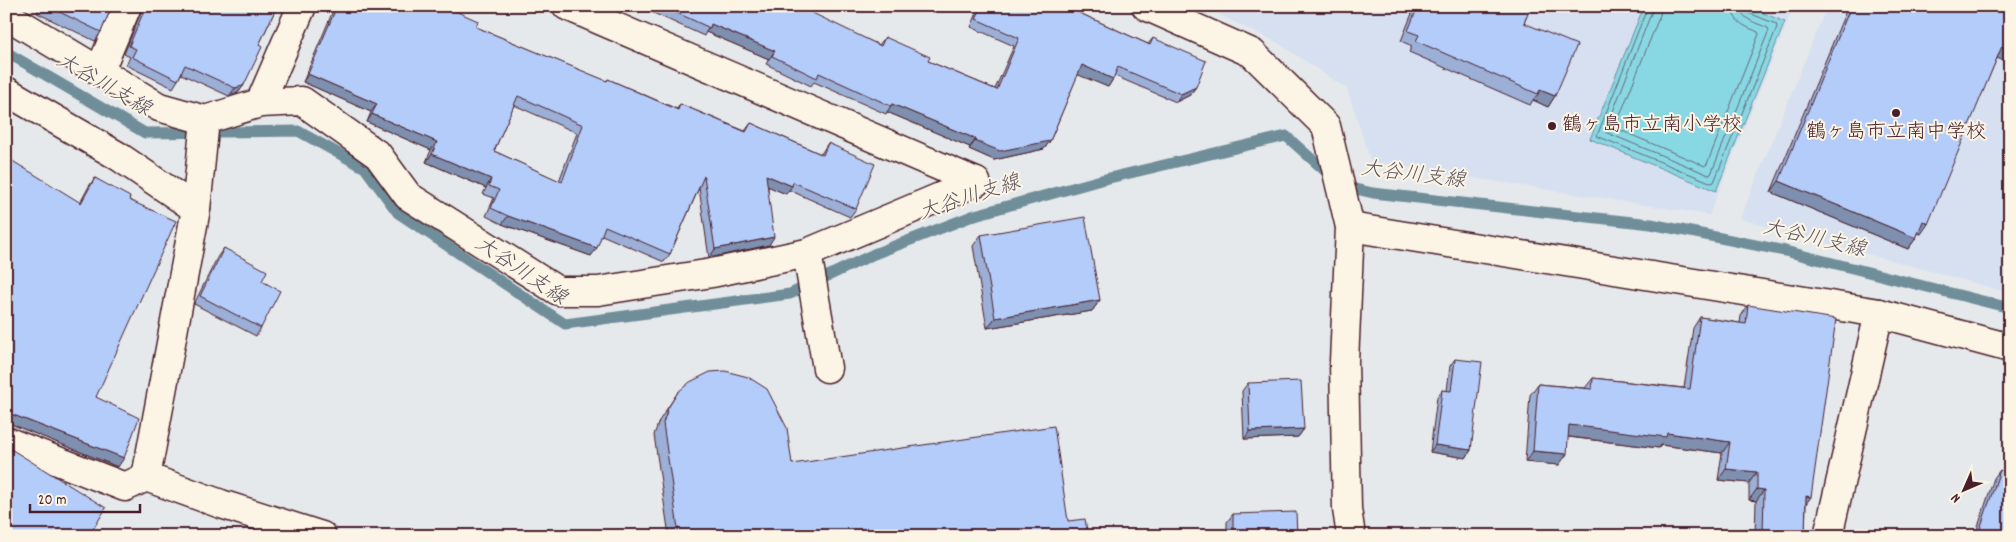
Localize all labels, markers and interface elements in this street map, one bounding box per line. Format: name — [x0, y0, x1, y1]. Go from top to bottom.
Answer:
water label: 大谷川支線 — [50, 47, 157, 126]
marker: 鶴ヶ島市立南中学校 — [1890, 107, 1902, 119]
place label: 鶴ヶ島市立南小学校 — [1562, 112, 1742, 140]
place label: 鶴ヶ島市立南中学校 — [1806, 119, 1986, 147]
marker: 鶴ヶ島市立南小学校 — [1546, 120, 1558, 132]
water label: 大谷川支線 — [1359, 155, 1468, 197]
water label: 大谷川支線 — [915, 168, 1026, 229]
water label: 大谷川支線 — [1759, 214, 1870, 267]
water label: 大谷川支線 — [468, 230, 573, 314]
north arrow — [1938, 464, 1988, 514]
scale bar — [30, 482, 140, 514]
text: N — [1947, 488, 1966, 507]
text: 20 m — [38, 490, 66, 512]

